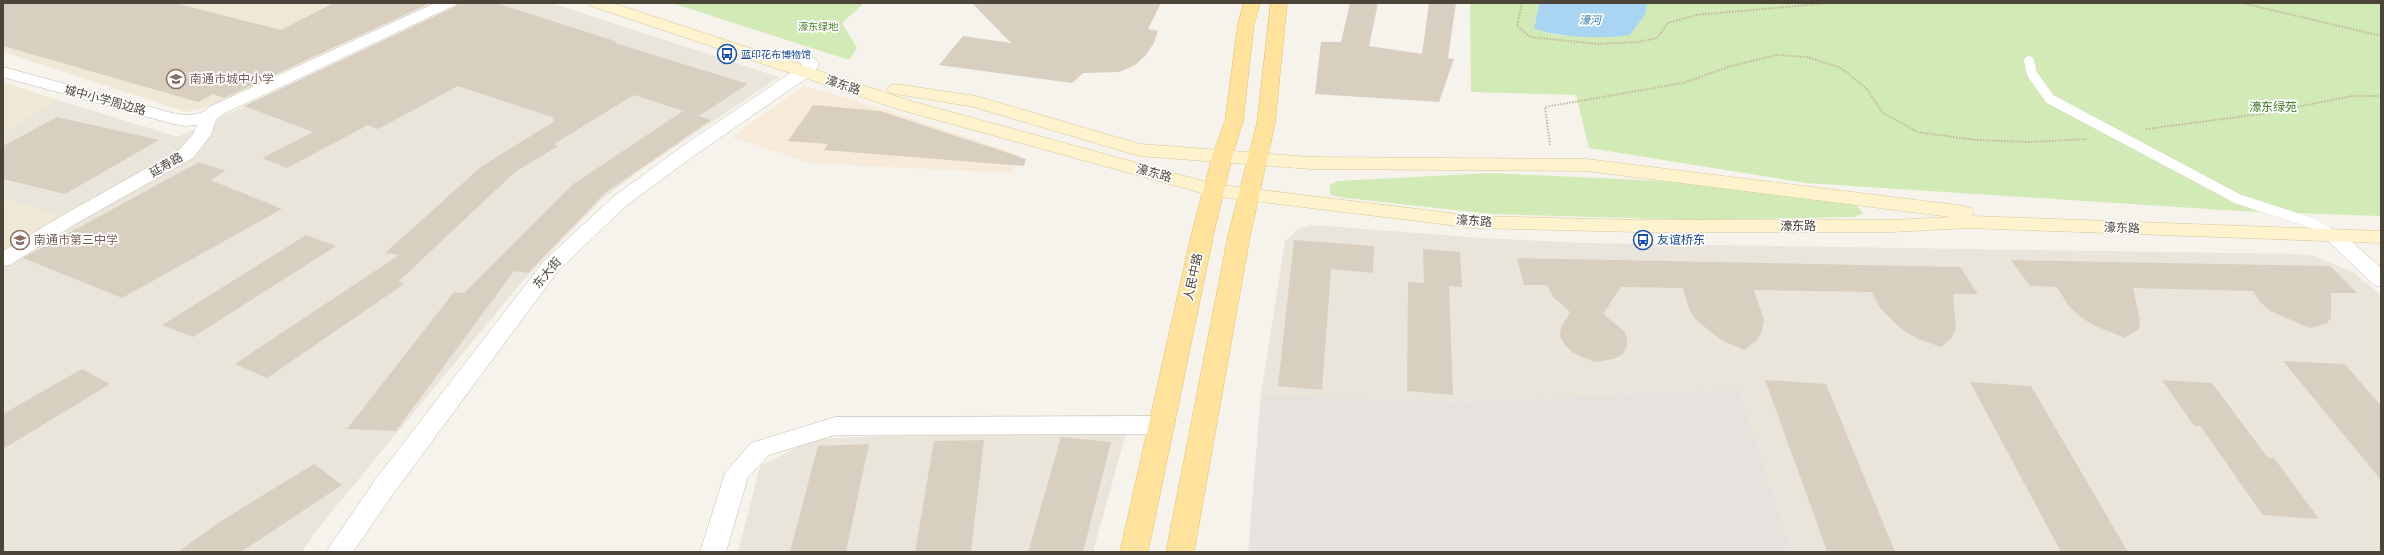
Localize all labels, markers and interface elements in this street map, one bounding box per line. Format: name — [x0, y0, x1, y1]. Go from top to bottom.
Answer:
water label: 濠河 — [1579, 13, 1603, 26]
park label: 濠东绿地 — [798, 20, 839, 32]
bus stop icon: 蓝印花布博物馆 — [716, 43, 738, 65]
place label: 蓝印花布博物馆 — [741, 48, 811, 60]
school or university icon: 南通市城中小学 — [165, 68, 187, 90]
place label: 南通市城中小学 — [190, 71, 274, 86]
street label: 濠东路 — [824, 72, 863, 97]
street label: 城中小学周边路 — [63, 81, 148, 118]
park label: 濠东绿苑 — [2249, 99, 2297, 114]
street label: 延寿路 — [146, 149, 185, 180]
street label: 濠东路 — [1135, 160, 1174, 185]
street label: 濠东路 — [1456, 212, 1493, 229]
street label: 濠东路 — [1780, 218, 1816, 233]
street label: 濠东路 — [2104, 219, 2140, 236]
school or university icon: 南通市第三中学 — [9, 229, 31, 251]
bus stop icon: 友谊桥东 — [1632, 229, 1654, 251]
place label: 南通市第三中学 — [34, 232, 118, 247]
place label: 友谊桥东 — [1657, 232, 1705, 247]
street label: 人民中路 — [1180, 252, 1205, 302]
street label: 东大街 — [529, 254, 564, 291]

